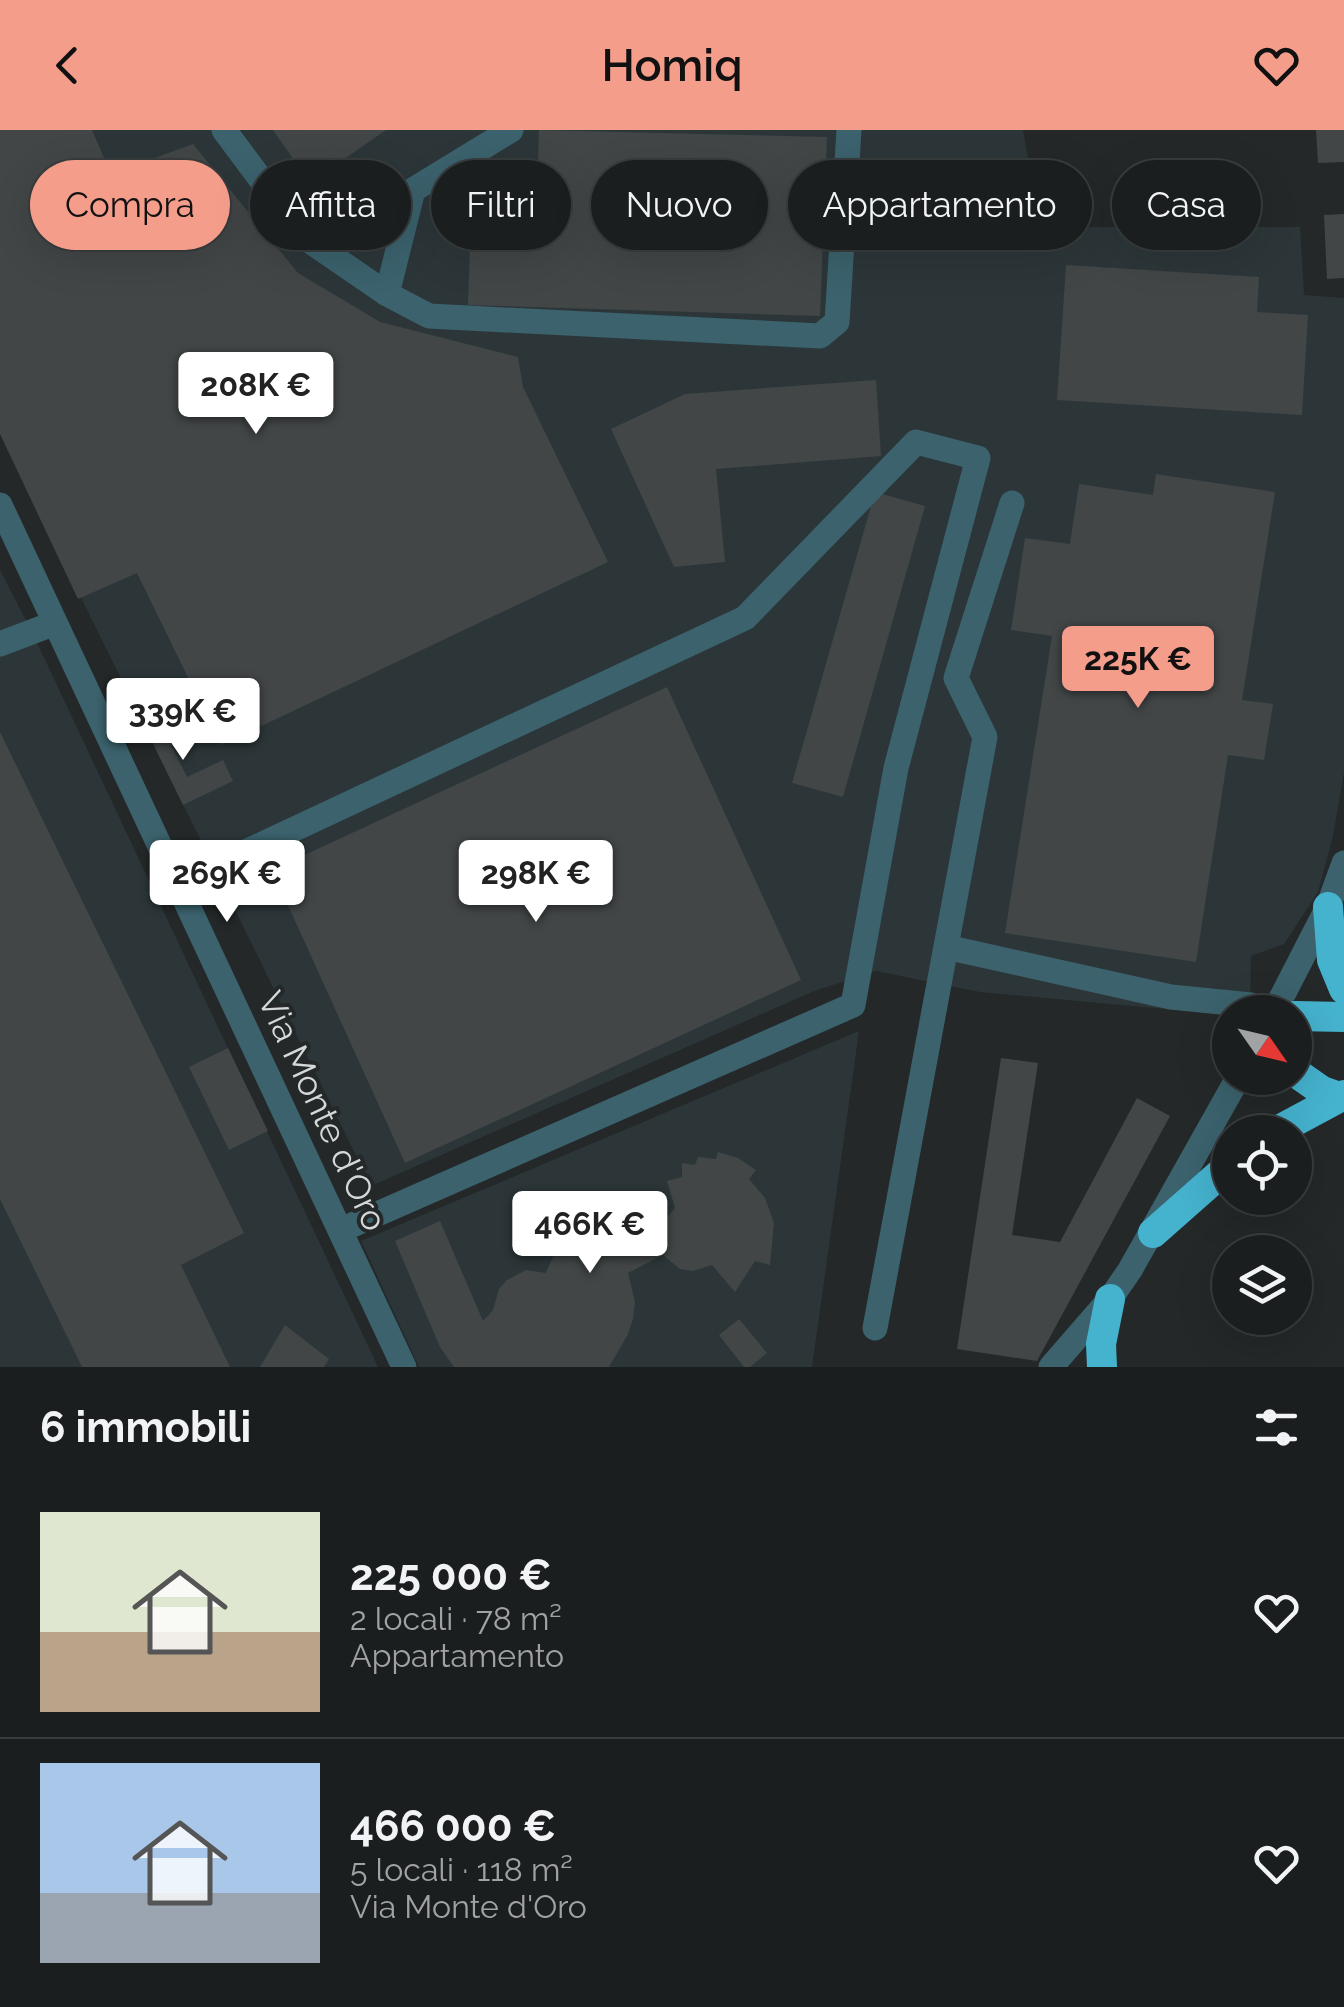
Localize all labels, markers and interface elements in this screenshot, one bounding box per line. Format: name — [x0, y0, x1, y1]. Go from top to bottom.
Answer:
icon: back — [40, 38, 95, 93]
icon: heart — [1249, 38, 1304, 93]
text: Homiq — [602, 39, 743, 92]
chip: Compra — [30, 160, 230, 250]
chip: Affitta — [250, 160, 411, 250]
chip: Filtri — [431, 160, 571, 250]
chip: Nuovo — [591, 160, 768, 250]
chip: Appartamento — [788, 160, 1092, 250]
chip: Casa — [1112, 160, 1261, 250]
pin: 208K € — [175, 352, 337, 437]
text: 208K € — [200, 366, 312, 403]
pin: 225K € — [1057, 626, 1219, 711]
text: 225K € — [1084, 640, 1192, 677]
pin: 339K € — [102, 678, 264, 763]
text: 339K € — [129, 692, 237, 729]
pin: 269K € — [146, 840, 308, 925]
pin: 298K € — [455, 840, 617, 925]
text: 269K € — [172, 854, 282, 891]
text: 298K € — [481, 854, 591, 891]
street label: Via Monte d'Oro — [250, 985, 396, 1237]
north arrow — [1212, 995, 1312, 1095]
map controls — [1212, 995, 1312, 1335]
button: locate — [1212, 1115, 1312, 1215]
pin: 466K € — [509, 1191, 671, 1276]
text: 466K € — [534, 1205, 646, 1242]
button: layers — [1212, 1235, 1312, 1335]
icon: filters — [1249, 1400, 1304, 1455]
text: 6 immobili — [40, 1403, 251, 1452]
text: 225 000 € — [350, 1551, 552, 1600]
icon: home — [120, 1552, 240, 1672]
icon: heart — [1249, 1585, 1304, 1640]
text: 2 locali · 78 m² — [350, 1600, 562, 1637]
text: Appartamento — [350, 1637, 564, 1674]
text: 466 000 € — [350, 1802, 556, 1851]
icon: home — [120, 1803, 240, 1923]
icon: heart — [1249, 1836, 1304, 1891]
text: 5 locali · 118 m² — [350, 1851, 573, 1888]
text: Via Monte d'Oro — [350, 1888, 587, 1925]

